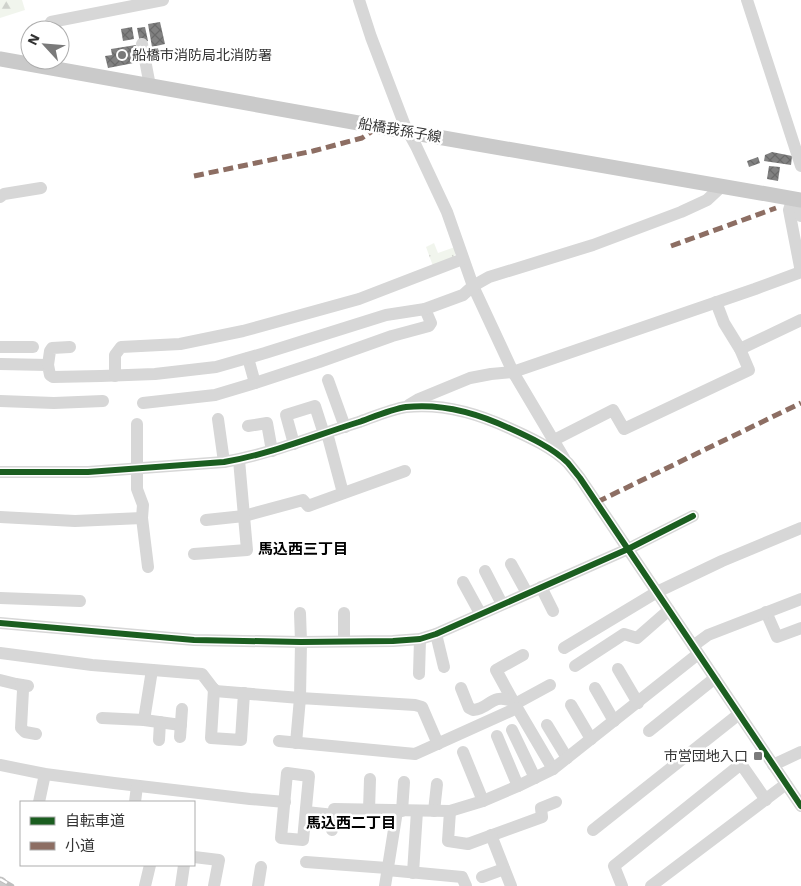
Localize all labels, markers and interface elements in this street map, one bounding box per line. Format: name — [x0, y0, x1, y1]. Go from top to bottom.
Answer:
north arrow — [20, 20, 70, 70]
text: N — [24, 31, 43, 47]
place label: 船橋市消防局北消防署 — [132, 47, 272, 63]
marker: 船橋市消防局北消防署 — [116, 49, 128, 61]
street label: 船橋我孫子線 — [357, 115, 443, 145]
district label: 馬込西三丁目 — [258, 540, 348, 558]
place label: 市営団地入口 — [664, 748, 748, 764]
marker: 市営団地入口 — [752, 750, 764, 762]
legend — [20, 801, 195, 866]
text: 自転車道 — [65, 812, 125, 830]
district label: 馬込西二丁目 — [306, 814, 396, 832]
text: 小道 — [65, 837, 95, 855]

